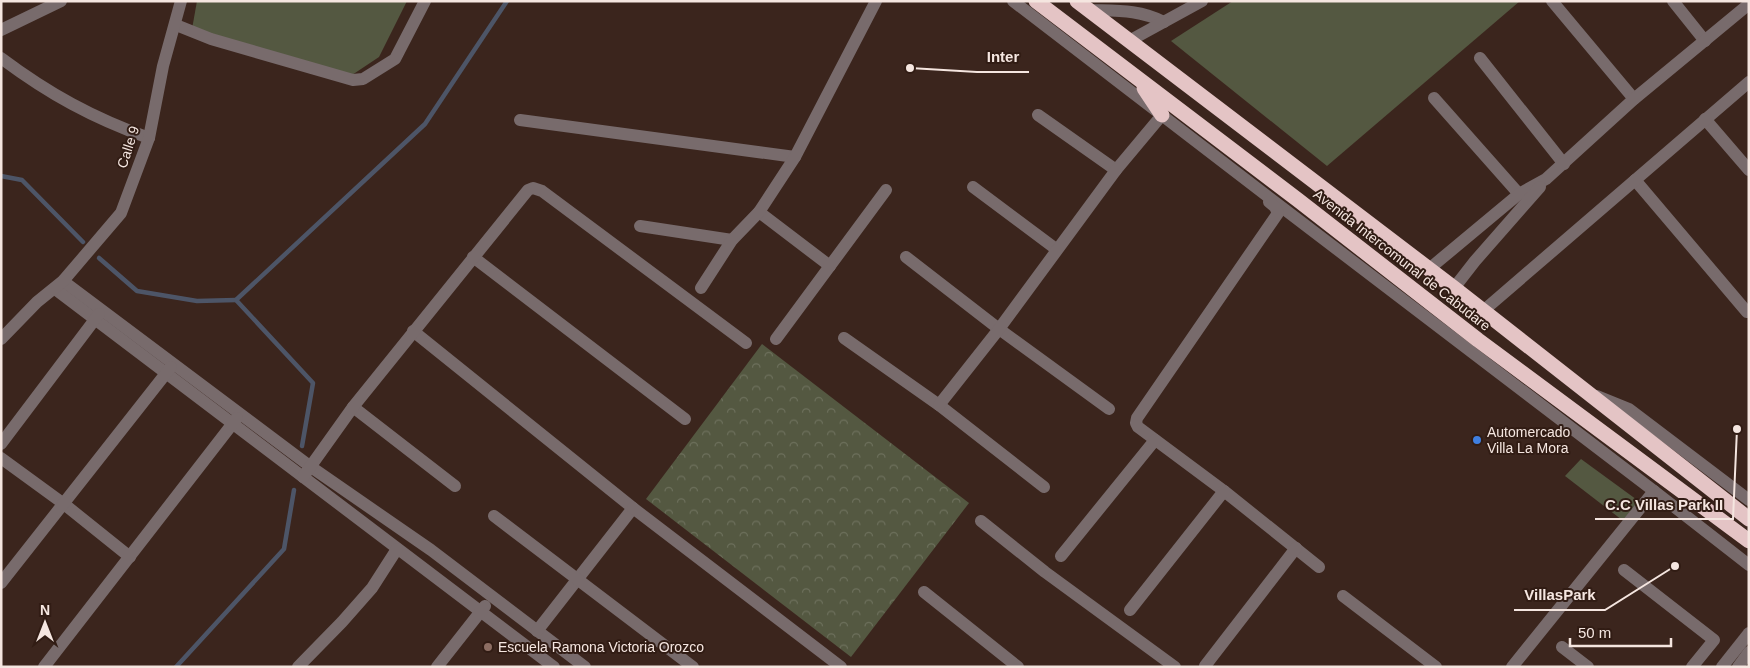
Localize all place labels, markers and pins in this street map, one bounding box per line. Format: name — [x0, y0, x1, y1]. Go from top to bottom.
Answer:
callout: Inter — [977, 42, 1029, 72]
place label: Automercado Villa La Mora — [1487, 424, 1570, 456]
marker: Automercado Villa La Mora — [1471, 434, 1483, 446]
callout: C.C Villas Park II — [1595, 489, 1733, 519]
callout: VillasPark — [1514, 580, 1605, 610]
place label: Escuela Ramona Victoria Orozco — [498, 639, 704, 655]
marker: Escuela Ramona Victoria Orozco — [482, 641, 494, 653]

